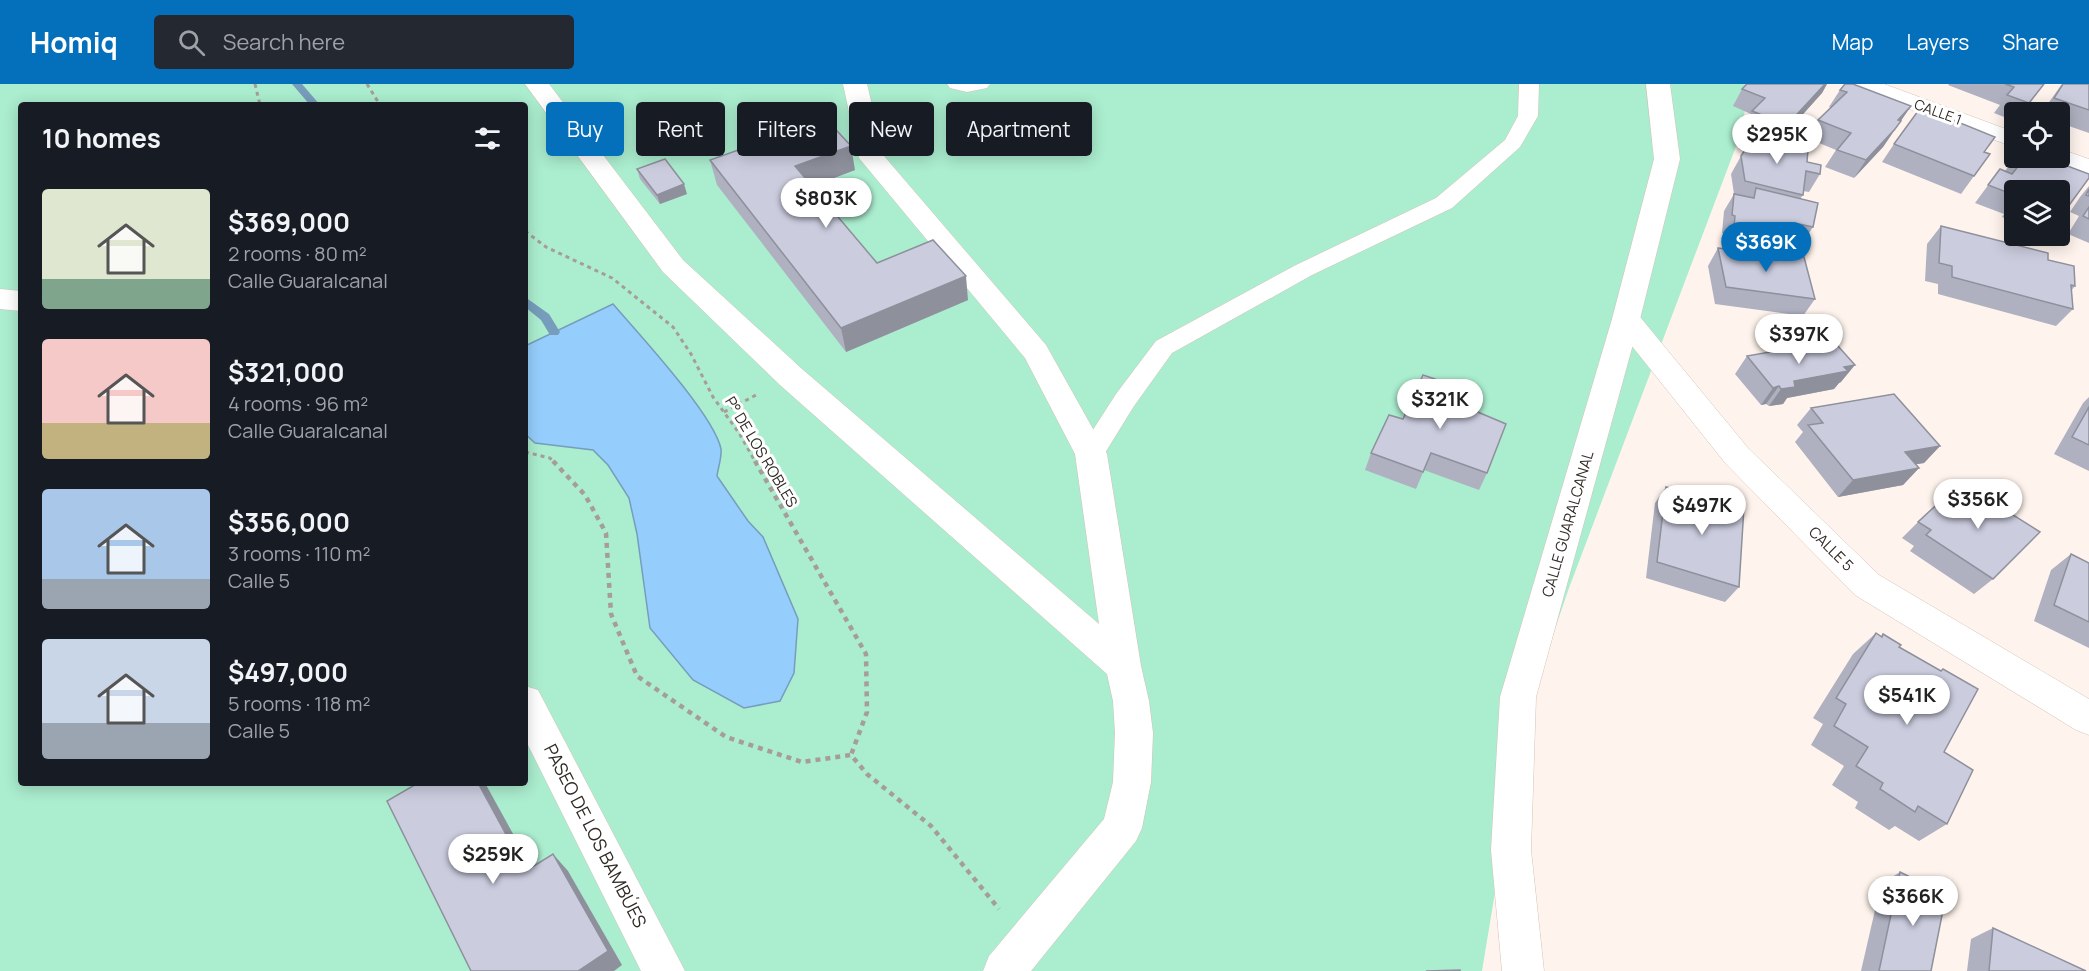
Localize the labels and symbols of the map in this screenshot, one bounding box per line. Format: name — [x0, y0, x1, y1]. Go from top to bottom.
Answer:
street label: CALLE 1 — [1912, 94, 1965, 129]
pin: $295K — [1735, 114, 1819, 165]
pin: $803K — [784, 178, 868, 229]
pin: $369K — [1724, 222, 1808, 273]
pin: $397K — [1757, 314, 1841, 365]
pin: $321K — [1398, 379, 1482, 430]
street label: P° DE LOS ROBLES — [720, 393, 803, 511]
street label: CALLE GUARALCANAL — [1537, 448, 1599, 599]
pin: $356K — [1936, 479, 2020, 530]
pin: $497K — [1660, 485, 1744, 536]
street label: CALLE 5 — [1804, 522, 1858, 576]
pin: $541K — [1865, 675, 1949, 726]
street label: PASEO DE LOS BAMBÚES — [539, 740, 653, 931]
pin: $259K — [451, 834, 535, 885]
pin: $366K — [1871, 876, 1955, 927]

